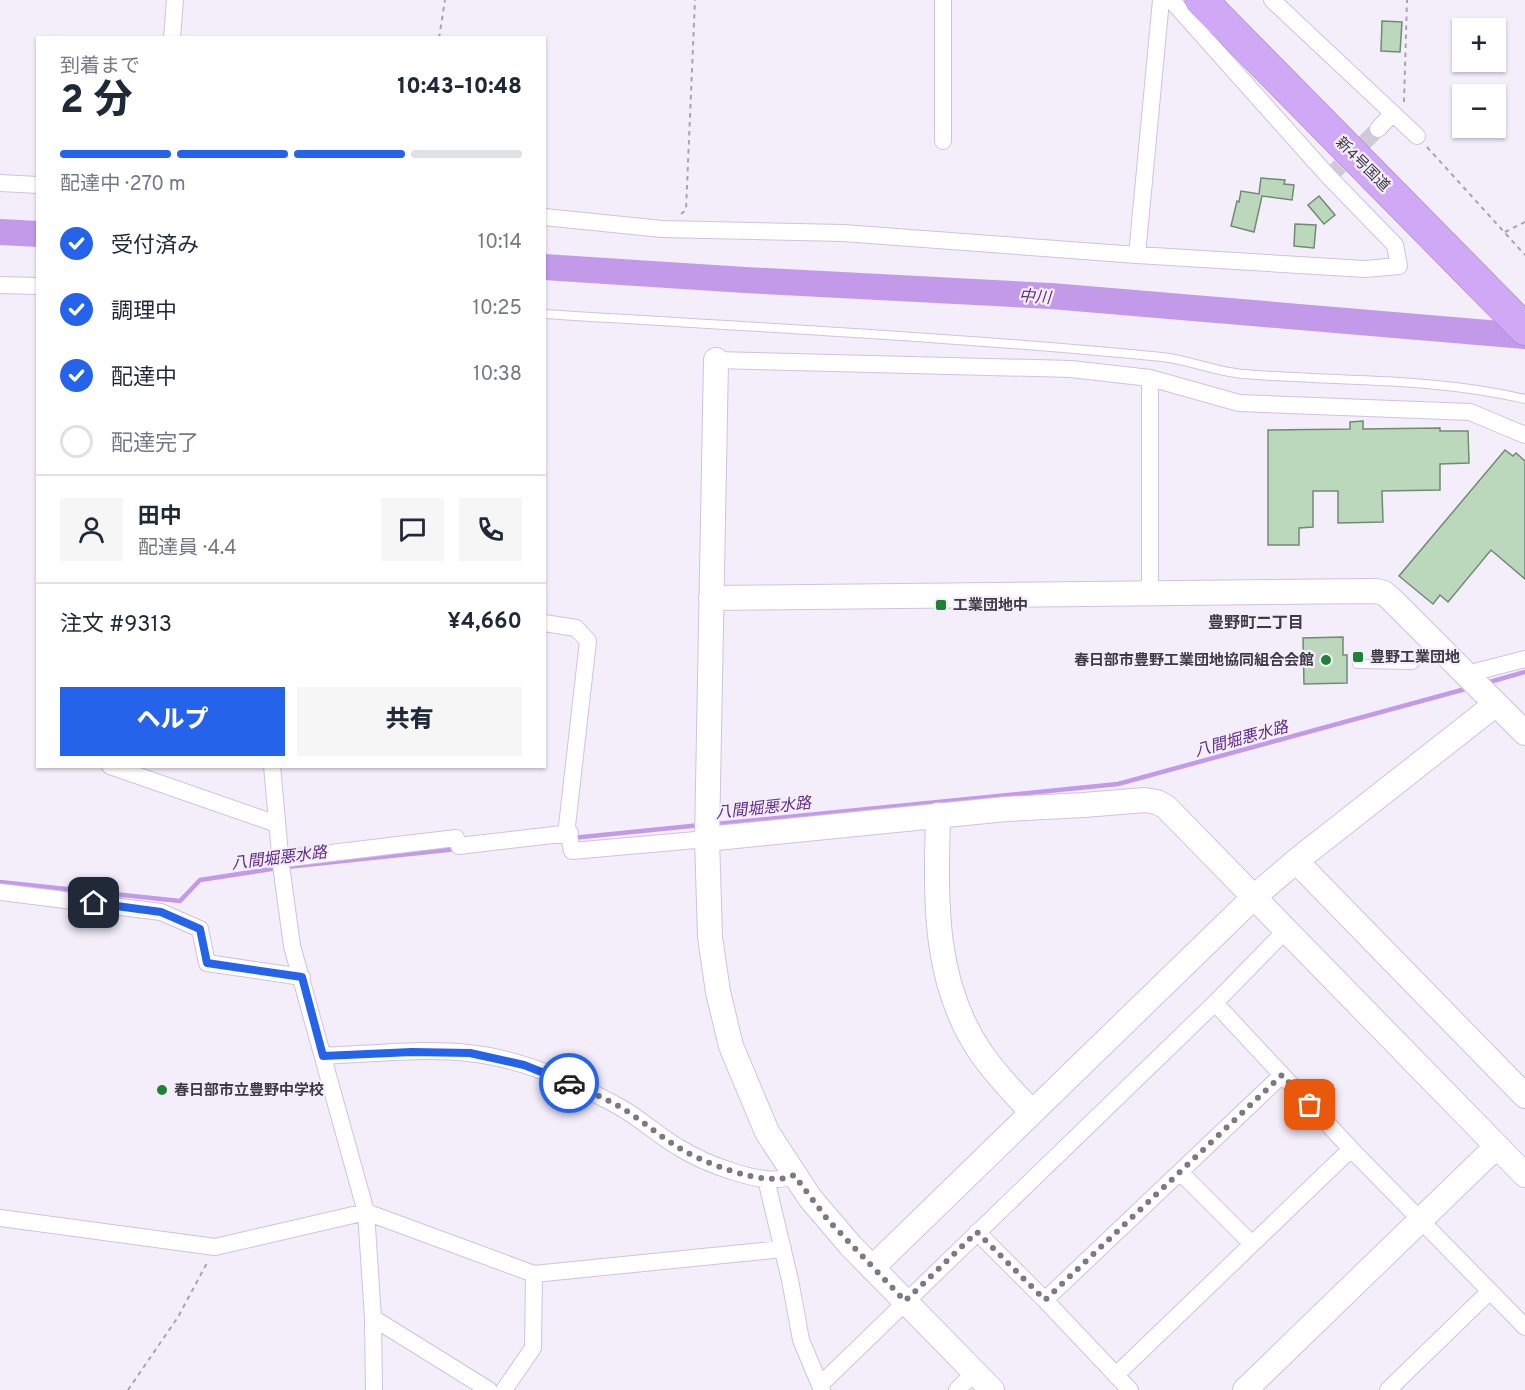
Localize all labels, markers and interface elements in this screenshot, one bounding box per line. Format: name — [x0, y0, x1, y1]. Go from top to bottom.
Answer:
map controls — [1452, 18, 1506, 138]
button: + — [1452, 18, 1506, 72]
text: 到着まで — [60, 54, 140, 80]
text: 10:43–10:48 — [397, 74, 522, 101]
text: 2 分 — [60, 78, 133, 127]
button: − — [1452, 84, 1506, 138]
street label: 新4号国道 — [1331, 134, 1393, 196]
text: 配達中 · 270 m — [60, 172, 186, 198]
icon: check — [60, 227, 93, 260]
text: 10:14 — [478, 230, 522, 256]
text: 受付済み — [111, 233, 199, 260]
water label: 中川 — [1018, 287, 1054, 309]
icon: check — [60, 293, 93, 326]
text: 10:25 — [473, 296, 522, 322]
text: 調理中 — [111, 299, 177, 326]
icon: check — [60, 359, 93, 392]
text: 10:38 — [473, 362, 522, 388]
text: 配達中 — [111, 365, 177, 392]
text: 配達完了 — [111, 431, 199, 458]
button: person — [60, 498, 123, 561]
button: chat — [381, 498, 444, 561]
button: phone — [459, 498, 522, 561]
text: 田中 — [138, 504, 182, 531]
text: 配達員 · 4.4 — [138, 536, 237, 562]
place label: 工業団地中 — [953, 597, 1028, 616]
marker: 工業団地中 — [934, 598, 948, 612]
text: ¥4,660 — [448, 609, 522, 636]
text: 注文 #9313 — [60, 612, 172, 639]
district label: 豊野町二丁目 — [1208, 614, 1304, 634]
place label: 豊野工業団地 — [1370, 649, 1460, 668]
marker: 豊野工業団地 — [1351, 650, 1365, 664]
place label: 春日部市豊野工業団地協同組合会館 — [1074, 652, 1314, 671]
marker: 春日部市豊野工業団地協同組合会館 — [1319, 653, 1333, 667]
button: ヘルプ — [60, 687, 285, 756]
button: 共有 — [297, 687, 522, 756]
water label: 八間堀悪水路 — [1193, 717, 1292, 762]
water label: 八間堀悪水路 — [714, 794, 814, 824]
water label: 八間堀悪水路 — [230, 843, 330, 875]
pin — [68, 877, 119, 928]
icon: home — [77, 886, 110, 919]
courier — [539, 1053, 599, 1113]
icon: car — [553, 1067, 586, 1100]
pin — [1284, 1079, 1335, 1130]
place label: 春日部市立豊野中学校 — [174, 1082, 324, 1101]
marker: 春日部市立豊野中学校 — [155, 1083, 169, 1097]
icon: bag — [1293, 1088, 1326, 1121]

